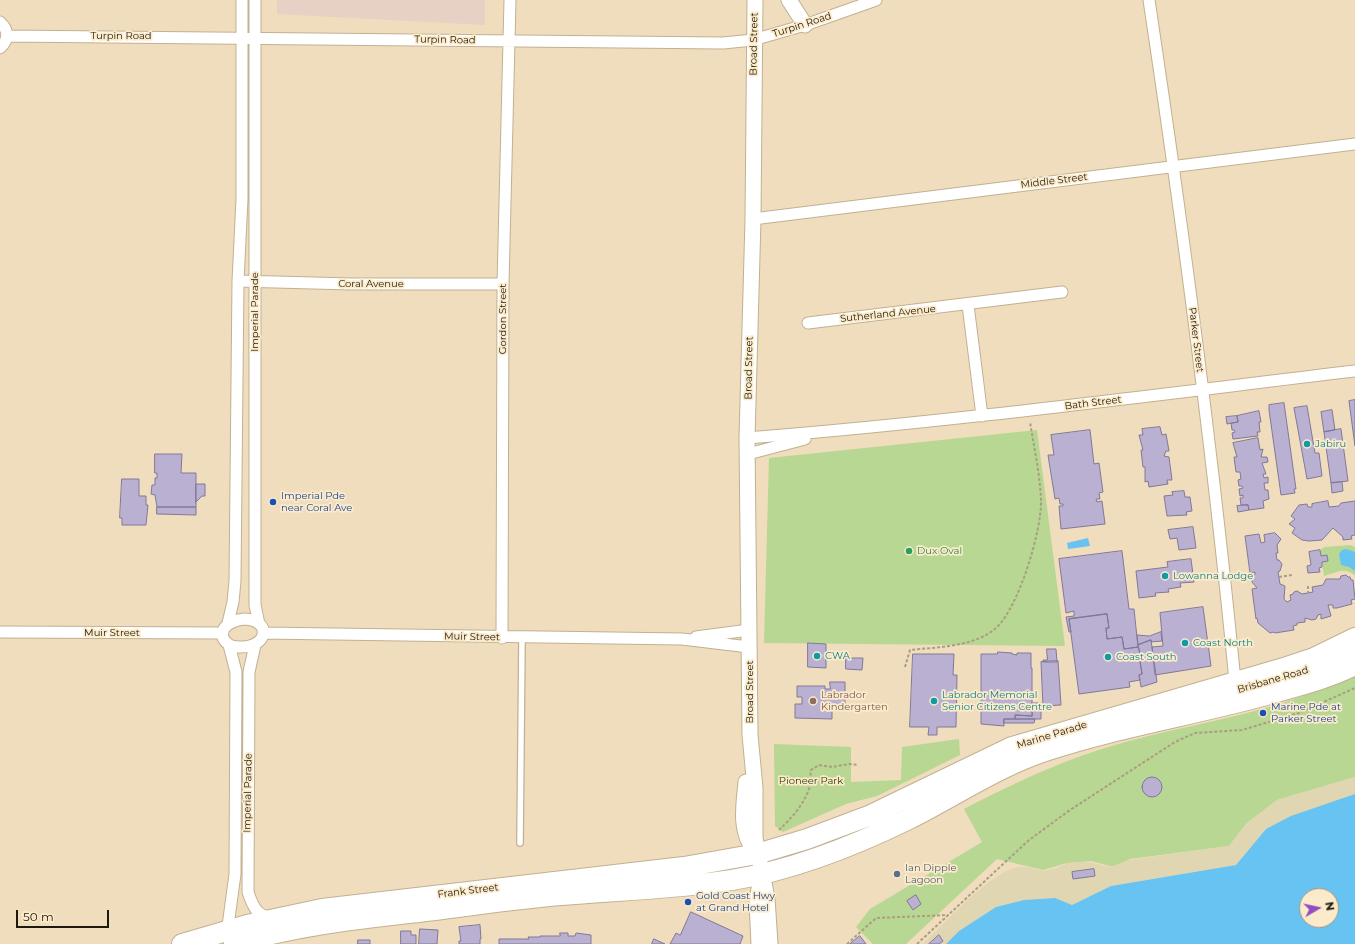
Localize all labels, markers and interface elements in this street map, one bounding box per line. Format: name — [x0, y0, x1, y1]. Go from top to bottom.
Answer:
street label: Turpin Road — [771, 10, 833, 40]
street label: Broad Street — [747, 12, 761, 76]
street label: Turpin Road — [90, 30, 152, 42]
street label: Turpin Road — [414, 33, 476, 47]
street label: Middle Street — [1020, 171, 1088, 191]
street label: Imperial Parade — [249, 272, 261, 352]
street label: Coral Avenue — [338, 278, 404, 290]
street label: Gordon Street — [497, 284, 509, 354]
street label: Sutherland Avenue — [840, 303, 936, 325]
street label: Parker Street — [1186, 307, 1206, 373]
street label: Broad Street — [742, 336, 756, 400]
street label: Bath Street — [1064, 394, 1122, 412]
place label: Jabiru — [1315, 438, 1346, 450]
marker: Jabiru — [1302, 439, 1312, 449]
place label: Imperial Pde near Coral Ave — [281, 490, 352, 514]
marker: Imperial Pde near Coral Ave — [268, 497, 278, 507]
place label: Dux Oval — [917, 545, 962, 557]
marker: Dux Oval — [904, 546, 914, 556]
place label: Lowanna Lodge — [1173, 570, 1253, 582]
marker: Lowanna Lodge — [1160, 571, 1170, 581]
street label: Muir Street — [84, 627, 140, 639]
street label: Muir Street — [444, 631, 500, 643]
place label: Coast North — [1193, 637, 1253, 649]
marker: Coast North — [1180, 638, 1190, 648]
place label: CWA — [825, 650, 850, 662]
marker: CWA — [812, 651, 822, 661]
place label: Coast South — [1116, 651, 1177, 663]
marker: Coast South — [1103, 652, 1113, 662]
street label: Broad Street — [744, 660, 756, 724]
street label: Brisbane Road — [1236, 664, 1310, 696]
place label: Labrador Kindergarten — [821, 689, 888, 712]
place label: Labrador Memorial Senior Citizens Centre — [942, 689, 1052, 712]
marker: Labrador Kindergarten — [808, 696, 818, 706]
marker: Labrador Memorial Senior Citizens Centre — [929, 696, 939, 706]
place label: Marine Pde at Parker Street — [1271, 701, 1341, 724]
marker: Marine Pde at Parker Street — [1258, 708, 1268, 718]
street label: Marine Parade — [1015, 719, 1089, 751]
street label: Imperial Parade — [241, 753, 255, 833]
park label: Pioneer Park — [779, 775, 843, 787]
place label: Ian Dipple Lagoon — [905, 862, 957, 886]
marker: Ian Dipple Lagoon — [892, 869, 902, 879]
street label: Frank Street — [437, 881, 499, 901]
north arrow — [1299, 888, 1339, 928]
place label: Gold Coast Hwy at Grand Hotel — [696, 890, 775, 914]
marker: Gold Coast Hwy at Grand Hotel — [683, 897, 693, 907]
text: N — [1322, 901, 1337, 912]
scale bar — [18, 902, 111, 928]
text: 50 m — [23, 909, 54, 924]

